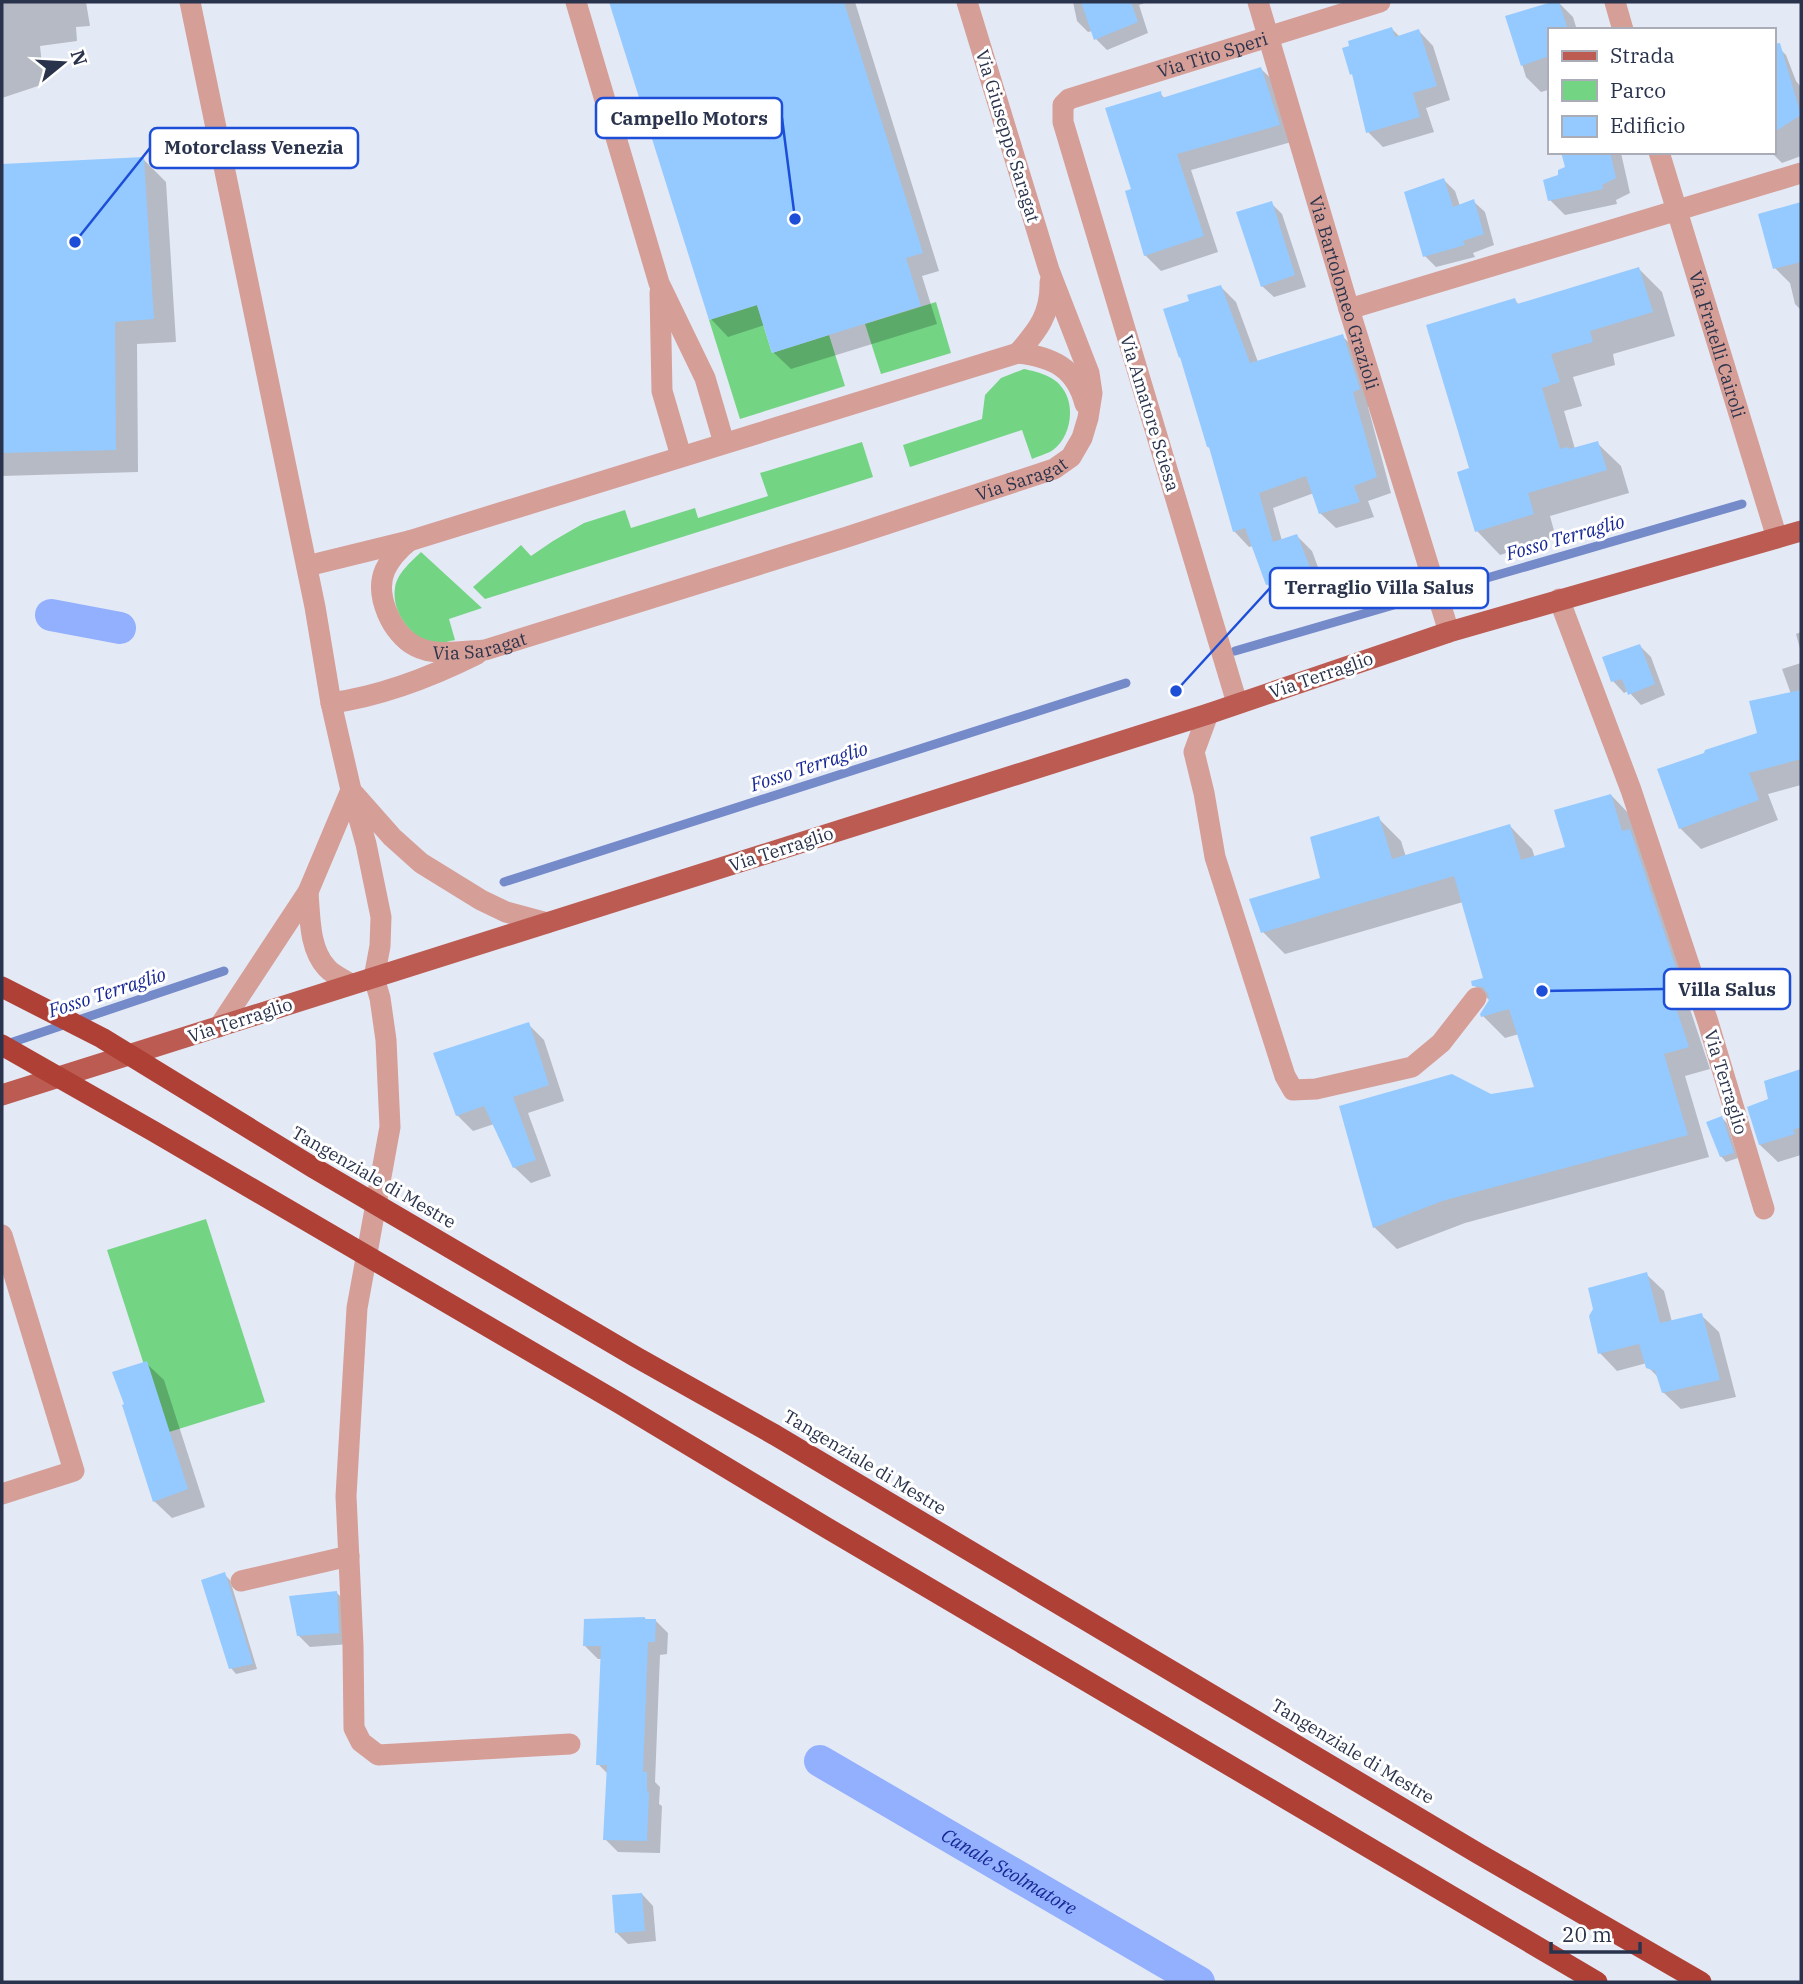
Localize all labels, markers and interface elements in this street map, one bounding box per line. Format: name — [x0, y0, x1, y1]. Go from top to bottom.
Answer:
street label: Via Tito Speri — [1154, 26, 1271, 82]
north arrow — [28, 28, 98, 98]
legend — [1548, 28, 1775, 154]
text: Strada — [1610, 41, 1675, 69]
text: N — [65, 47, 93, 69]
street label: Via Giuseppe Saragat — [971, 47, 1045, 225]
text: Parco — [1610, 76, 1666, 104]
callout: Campello Motors — [596, 98, 782, 138]
text: Campello Motors — [610, 106, 768, 130]
text: Edificio — [1610, 111, 1685, 139]
callout: Motorclass Venezia — [150, 128, 358, 168]
text: Motorclass Venezia — [164, 135, 344, 159]
street label: Via Bartolomeo Grazioli — [1304, 193, 1385, 392]
street label: Via Fratelli Cairoli — [1684, 268, 1751, 421]
street label: Via Amatore Sciesa — [1115, 332, 1185, 494]
street label: Via Saragat — [973, 452, 1072, 505]
water label: Fosso Terraglio — [1502, 509, 1627, 566]
callout: Terraglio Villa Salus — [1270, 568, 1488, 608]
text: Terraglio Villa Salus — [1284, 575, 1474, 599]
street label: Via Saragat — [432, 626, 529, 664]
street label: Via Terraglio — [1266, 646, 1376, 704]
water label: Fosso Terraglio — [746, 736, 871, 797]
street label: Via Terraglio — [726, 821, 836, 877]
water label: Fosso Terraglio — [44, 962, 169, 1023]
callout: Villa Salus — [1664, 969, 1790, 1009]
text: Villa Salus — [1678, 977, 1776, 1001]
street label: Via Terraglio — [185, 992, 295, 1048]
street label: Via Terraglio — [1699, 1027, 1753, 1137]
street label: Tangenziale di Mestre — [288, 1121, 460, 1233]
street label: Tangenziale di Mestre — [779, 1404, 951, 1520]
street label: Tangenziale di Mestre — [1267, 1693, 1439, 1809]
water label: Canale Scolmatore — [937, 1823, 1082, 1920]
scale bar — [1551, 1910, 1640, 1954]
text: 20 m — [1562, 1920, 1612, 1948]

